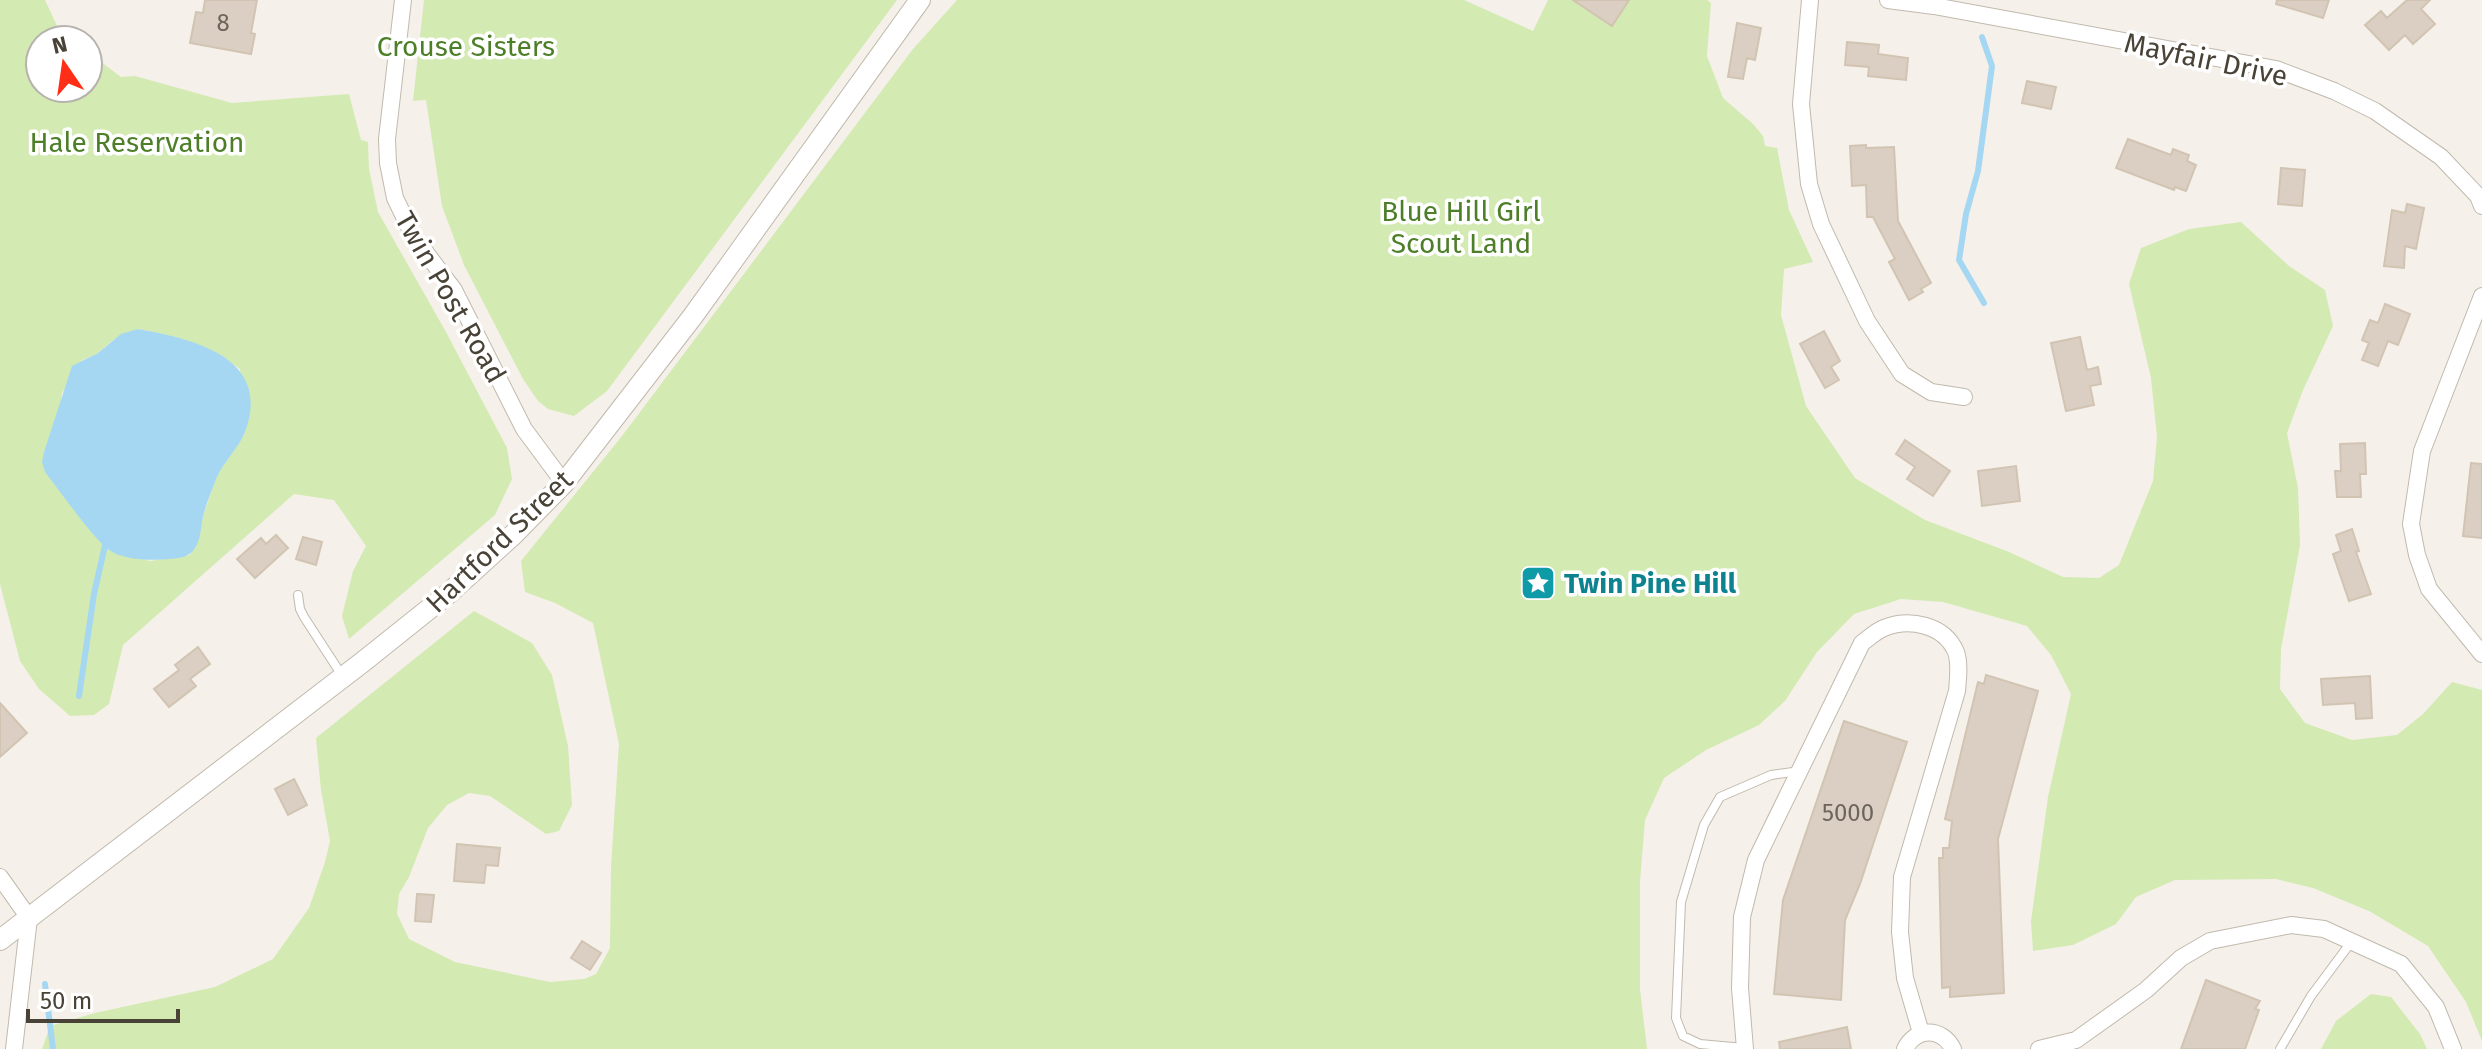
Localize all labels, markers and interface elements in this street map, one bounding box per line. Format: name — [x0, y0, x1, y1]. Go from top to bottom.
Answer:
house number: 8 — [216, 9, 230, 37]
north arrow — [24, 24, 104, 104]
street label: Mayfair Drive — [2121, 26, 2291, 93]
text: N — [49, 30, 70, 60]
park label: Crouse Sisters — [377, 30, 555, 63]
park label: Hale Reservation — [30, 126, 245, 159]
park label: Blue Hill Girl Scout Land — [1381, 195, 1541, 260]
street label: Twin Post Road — [388, 206, 513, 389]
street label: Hartford Street — [419, 463, 580, 619]
place icon: Twin Pine Hill — [1519, 564, 1557, 602]
place label: Twin Pine Hill — [1564, 567, 1737, 600]
house number: 5000 — [1822, 799, 1874, 827]
scale bar — [28, 973, 178, 1023]
text: 50 m — [40, 987, 92, 1015]

